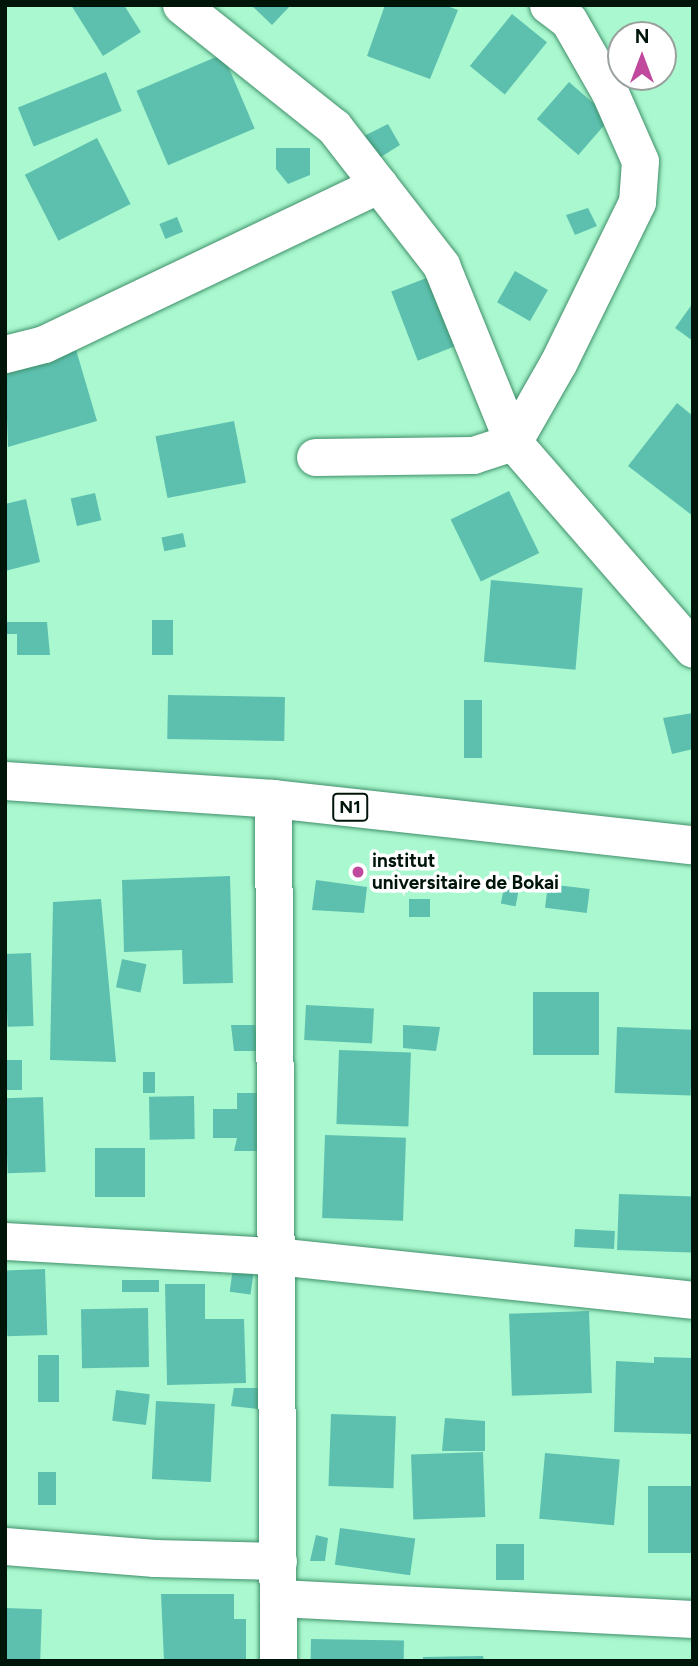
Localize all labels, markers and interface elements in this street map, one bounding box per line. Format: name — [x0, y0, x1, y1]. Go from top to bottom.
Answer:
north arrow — [607, 21, 677, 91]
text: N — [635, 25, 649, 48]
road number: N1 — [331, 792, 369, 822]
place label: institut universitaire de Bokai — [372, 850, 559, 894]
marker: institut universitaire de Bokai — [350, 864, 366, 880]

